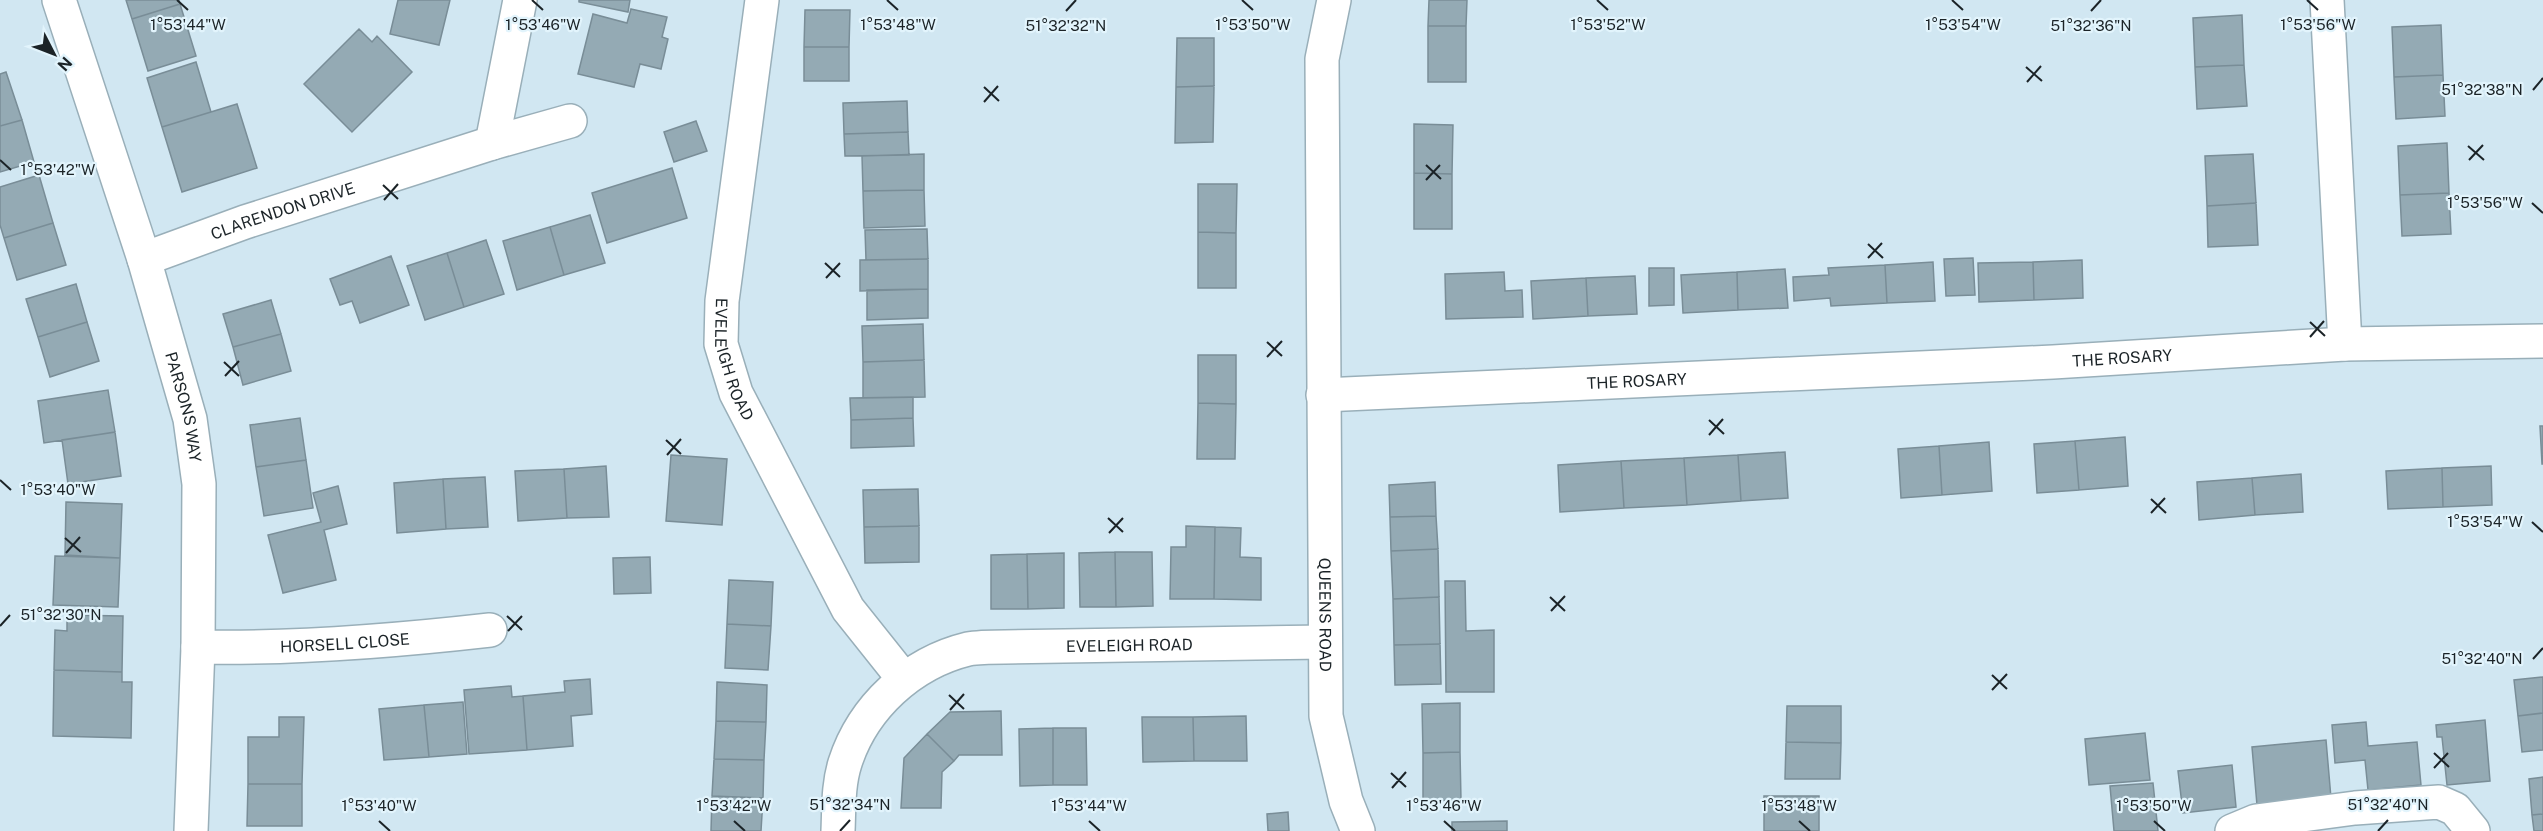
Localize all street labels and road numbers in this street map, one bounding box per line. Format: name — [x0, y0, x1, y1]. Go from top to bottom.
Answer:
street label: CLARENDON DRIVE — [208, 178, 357, 243]
street label: EVELEIGH ROAD — [711, 298, 758, 424]
street label: THE ROSARY — [2072, 345, 2173, 370]
street label: PARSONS WAY — [162, 349, 205, 464]
street label: THE ROSARY — [1586, 369, 1687, 393]
street label: QUEENS ROAD — [1316, 558, 1335, 672]
street label: HORSELL CLOSE — [280, 629, 411, 656]
street label: EVELEIGH ROAD — [1066, 635, 1193, 656]

